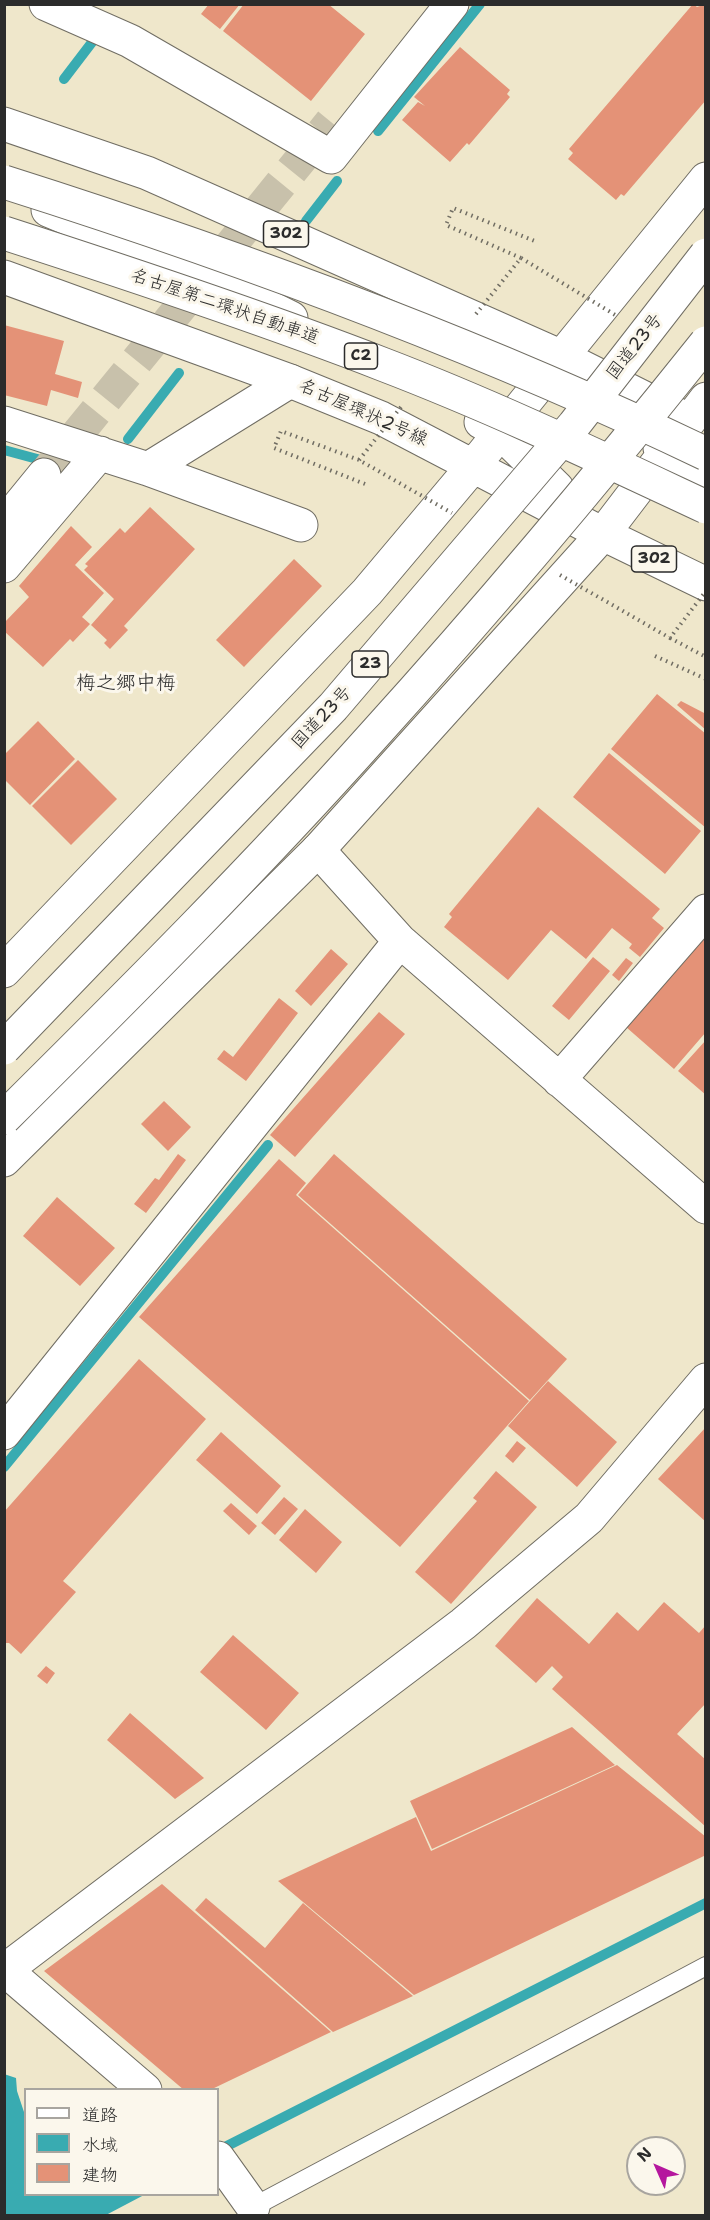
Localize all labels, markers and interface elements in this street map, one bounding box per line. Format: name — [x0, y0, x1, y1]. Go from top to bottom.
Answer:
road number: 302 — [264, 221, 308, 247]
street label: 名古屋第二環状自動車道 — [128, 265, 322, 349]
street label: 国道23号 — [602, 310, 668, 384]
road number: C2 — [344, 343, 378, 369]
street label: 名古屋環状2号線 — [295, 375, 431, 451]
road number: 302 — [632, 546, 676, 572]
road number: 23 — [352, 651, 388, 677]
district label: 梅之郷中梅 — [76, 672, 176, 696]
street label: 国道23号 — [287, 682, 357, 754]
legend — [24, 2088, 219, 2196]
text: 道路 — [82, 2103, 118, 2127]
text: 水域 — [82, 2133, 118, 2157]
north arrow — [626, 2136, 686, 2196]
text: N — [632, 2142, 656, 2166]
text: 建物 — [82, 2163, 118, 2187]

